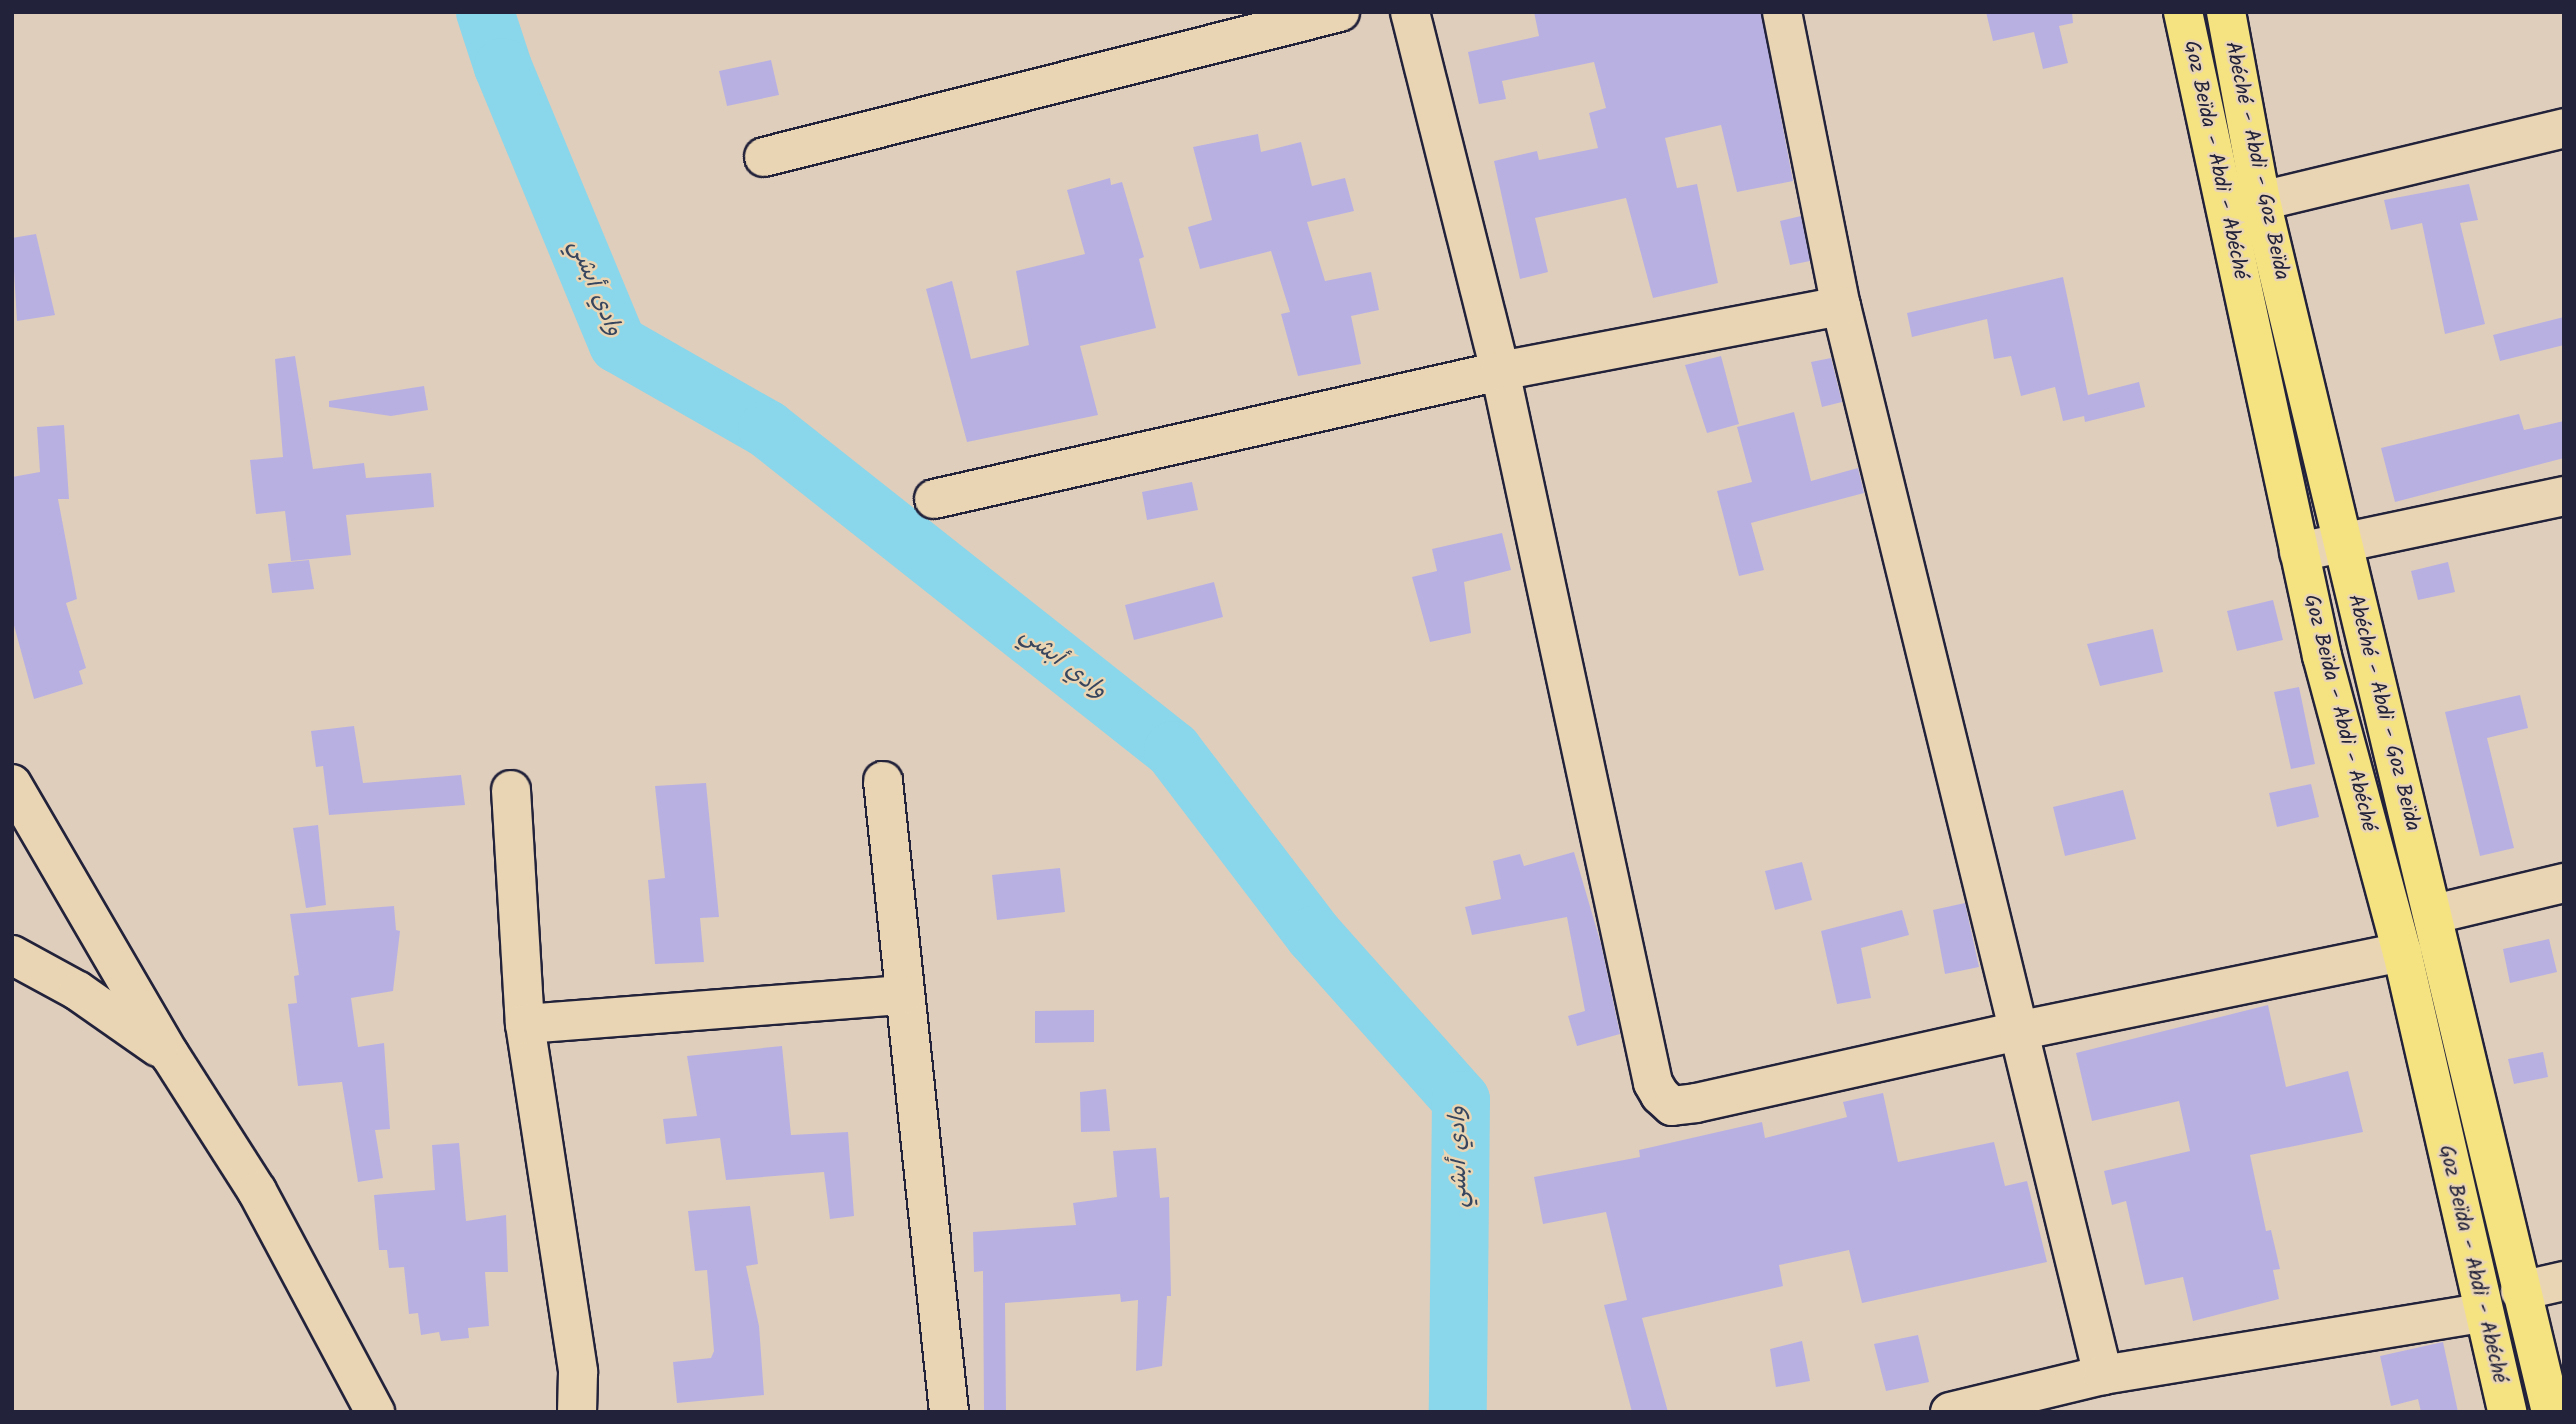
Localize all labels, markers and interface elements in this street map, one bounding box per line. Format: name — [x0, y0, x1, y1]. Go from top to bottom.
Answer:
street label: Goz Beïda - Abdi - Abéché — [2177, 38, 2253, 282]
street label: Abéché - Abdi - Goz Beïda — [2218, 39, 2294, 283]
water label: وادي أبشي — [562, 236, 628, 340]
street label: Goz Beïda - Abdi - Abéché — [2297, 592, 2381, 834]
street label: Abéché - Abdi - Goz Beïda — [2341, 592, 2425, 834]
water label: وادي أبشي — [1015, 621, 1111, 705]
water label: وادي أبشي — [1444, 1106, 1474, 1208]
street label: Goz Beïda - Abdi - Abéché — [2432, 1143, 2512, 1385]

